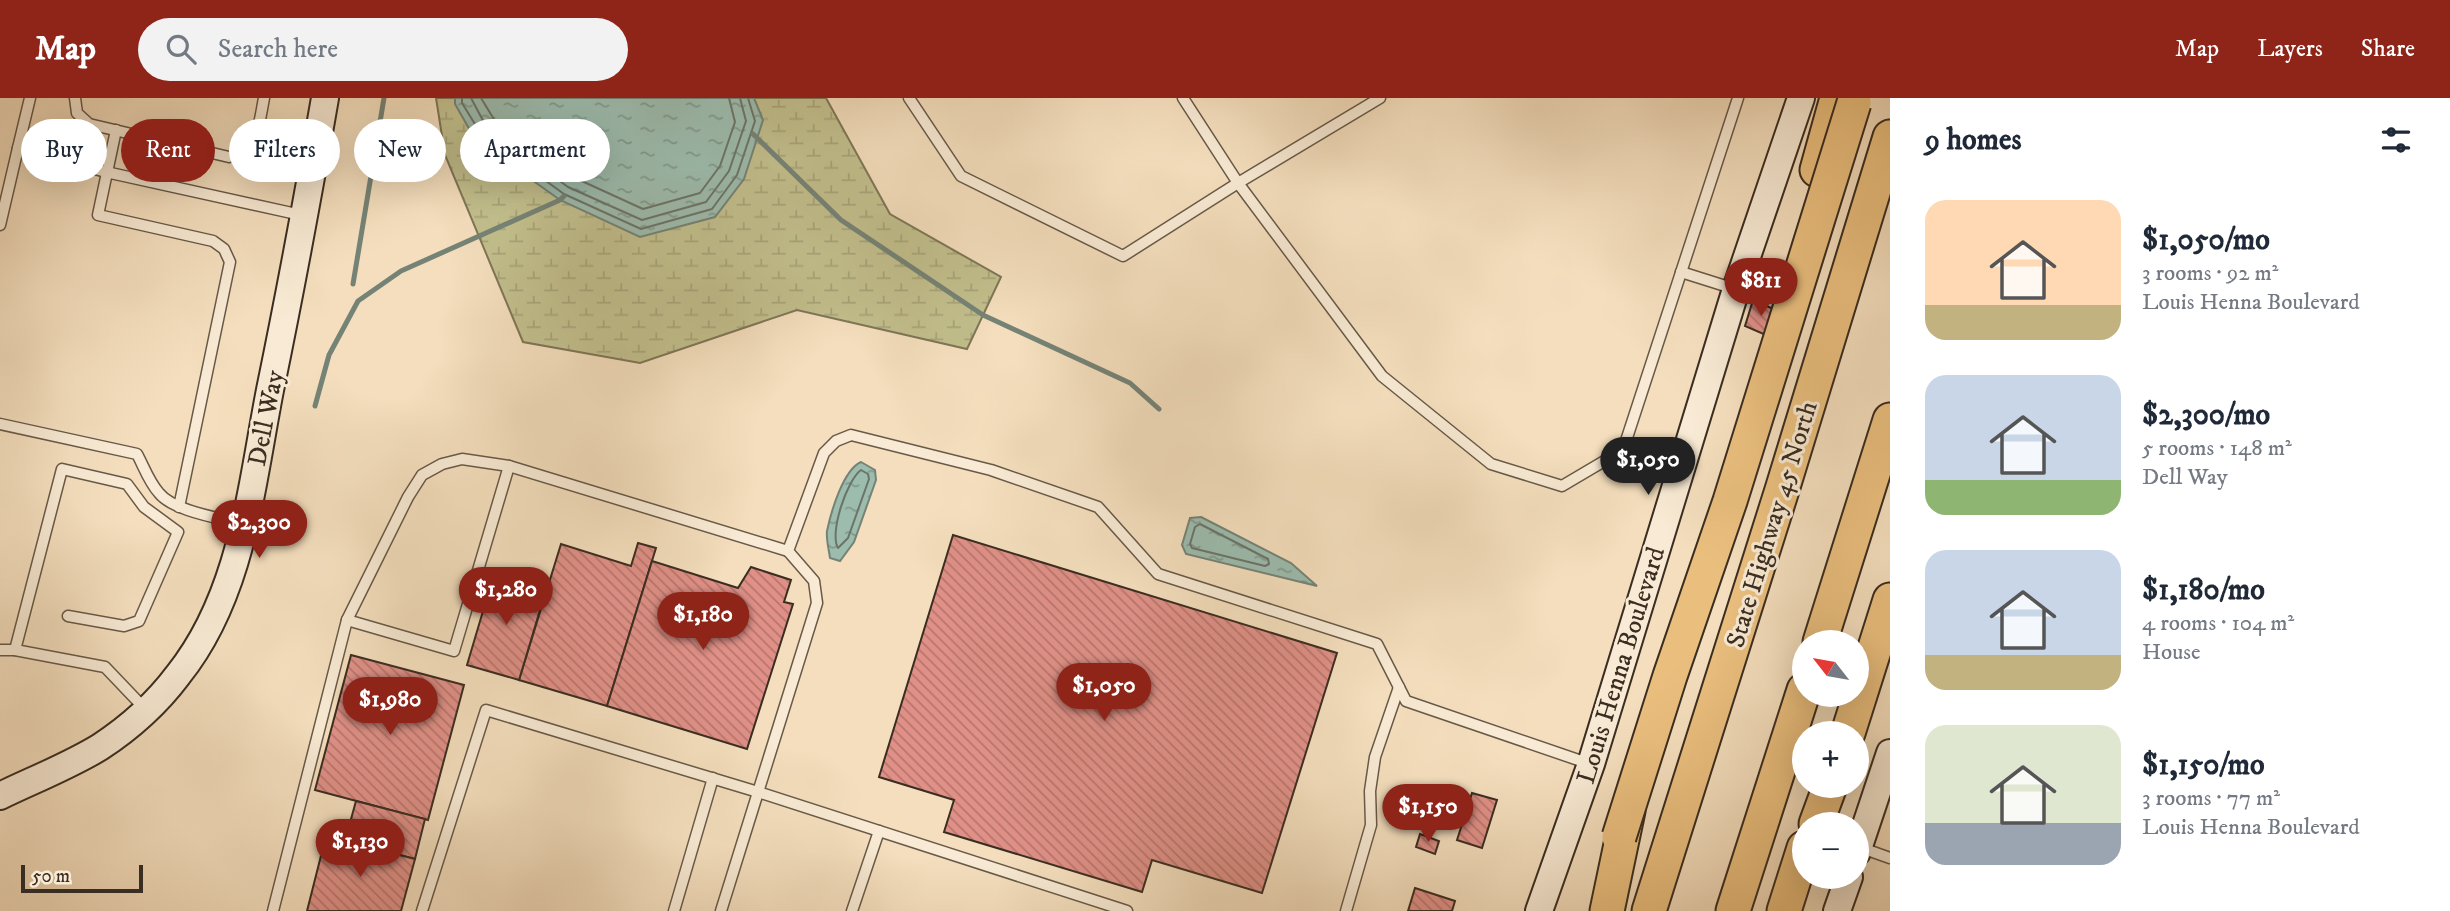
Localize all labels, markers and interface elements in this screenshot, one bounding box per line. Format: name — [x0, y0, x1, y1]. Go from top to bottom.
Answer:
search box — [138, 18, 628, 81]
text: Map — [35, 29, 96, 70]
icon: search — [162, 30, 200, 68]
text: Search here — [218, 33, 338, 66]
text: Map — [2175, 34, 2219, 64]
text: Layers — [2257, 34, 2323, 64]
text: Share — [2361, 34, 2415, 64]
chip: Buy — [21, 119, 107, 182]
chip: Rent — [121, 119, 215, 182]
chip: Filters — [229, 119, 340, 182]
chip: New — [354, 119, 446, 182]
chip: Apartment — [460, 119, 610, 182]
icon: filters — [2377, 121, 2415, 159]
text: 9 homes — [1925, 122, 2022, 159]
text: $1,050/mo — [2142, 222, 2270, 259]
icon: home — [1981, 228, 2065, 312]
pin: $811 — [1720, 258, 1802, 318]
text: 3 rooms · 92 m² — [2142, 259, 2279, 288]
text: $811 — [1741, 266, 1781, 295]
text: Louis Henna Boulevard — [2142, 288, 2360, 317]
street label: Dell Way — [241, 367, 292, 469]
street label: State Highway 45 North — [1719, 397, 1826, 652]
text: $2,300/mo — [2142, 397, 2270, 434]
icon: home — [1981, 403, 2065, 487]
text: 5 rooms · 148 m² — [2142, 434, 2292, 463]
pin: $1,050 — [1591, 438, 1705, 497]
text: $1,050 — [1616, 445, 1680, 474]
text: Dell Way — [2142, 463, 2228, 492]
pin: $2,300 — [202, 500, 316, 560]
text: $2,300 — [227, 508, 291, 537]
street label: Louis Henna Boulevard — [1570, 543, 1673, 788]
pin: $1,280 — [449, 568, 563, 627]
text: $1,180/mo — [2142, 572, 2265, 609]
text: $1,280 — [475, 575, 537, 604]
icon: home — [1981, 578, 2065, 662]
pin: $1,180 — [646, 592, 760, 652]
text: $1,180 — [673, 600, 733, 629]
text: 4 rooms · 104 m² — [2142, 609, 2294, 638]
north arrow — [1792, 630, 1869, 707]
map controls — [1792, 630, 1869, 889]
text: House — [2142, 638, 2200, 667]
pin: $1,050 — [1047, 664, 1161, 723]
text: $1,050 — [1072, 671, 1136, 700]
pin: $1,980 — [333, 678, 447, 737]
text: $1,980 — [359, 685, 421, 714]
button: + — [1792, 721, 1869, 798]
text: $1,150/mo — [2142, 747, 2265, 784]
icon: home — [1981, 753, 2065, 837]
pin: $1,150 — [1371, 784, 1485, 844]
text: 3 rooms · 77 m² — [2142, 784, 2280, 813]
text: $1,150 — [1398, 792, 1458, 821]
button: − — [1792, 812, 1869, 889]
text: Louis Henna Boulevard — [2142, 813, 2360, 842]
pin: $1,130 — [303, 820, 417, 879]
text: $1,130 — [332, 827, 388, 856]
scale bar — [21, 862, 144, 894]
text: 50 m — [32, 865, 70, 888]

